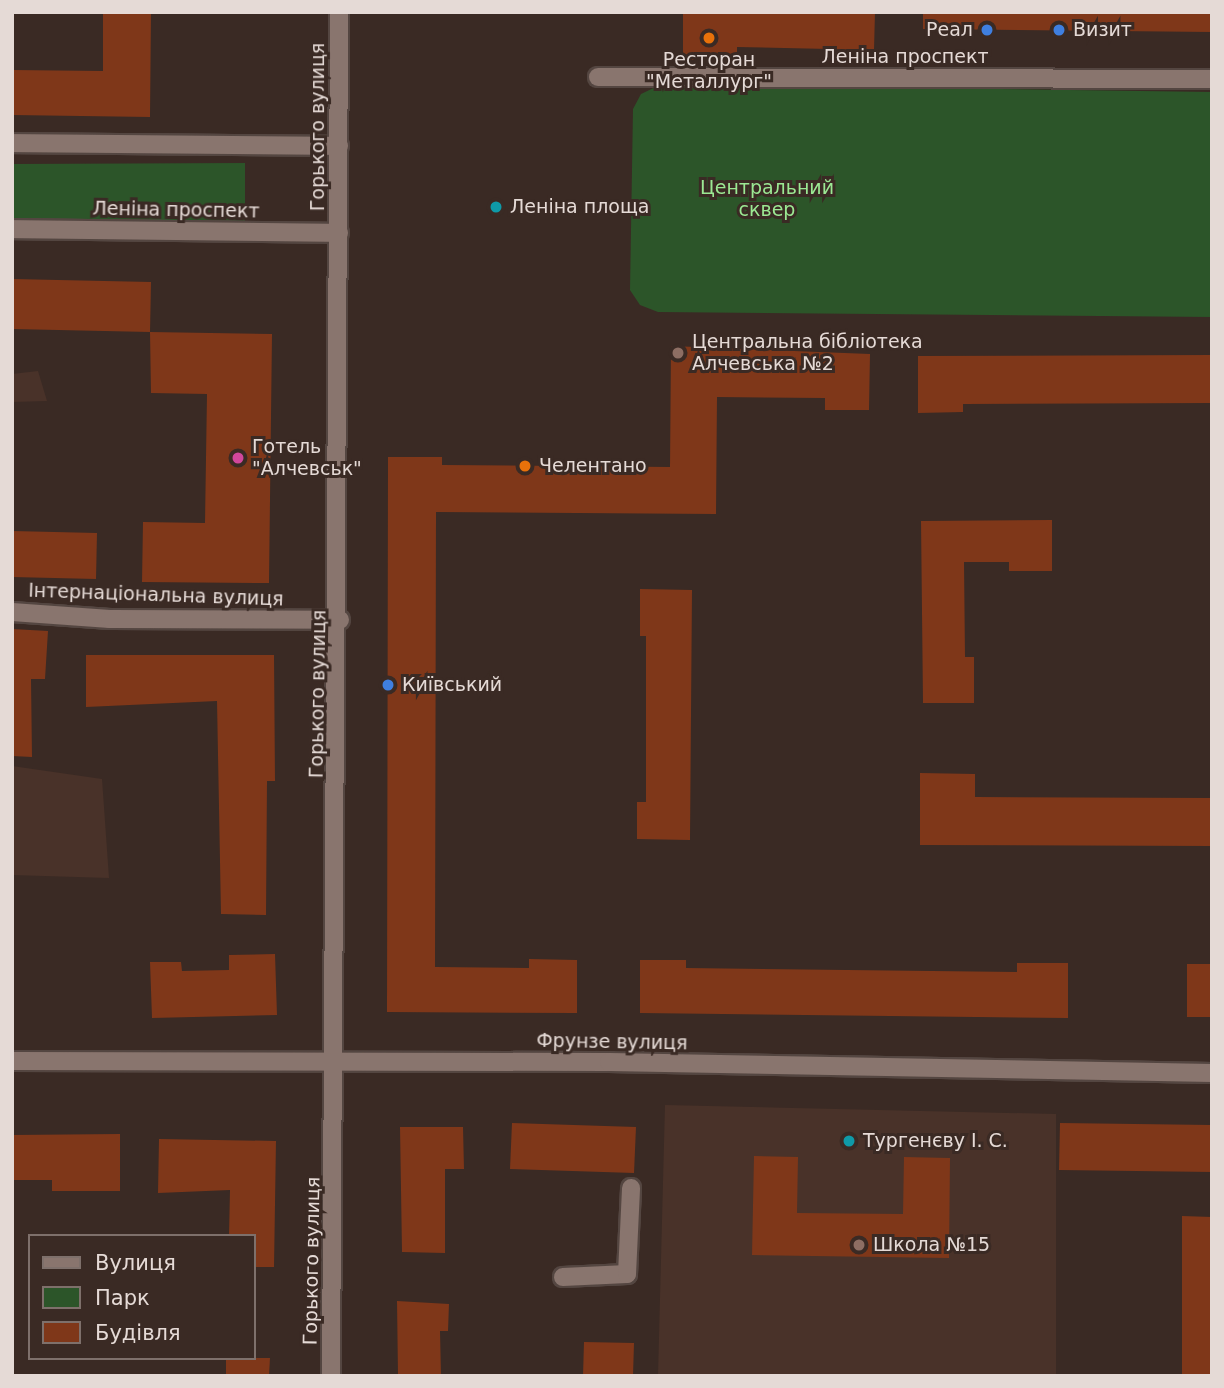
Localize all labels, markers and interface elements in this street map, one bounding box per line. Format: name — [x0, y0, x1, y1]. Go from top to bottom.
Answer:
place label: Реал — [926, 19, 973, 41]
place label: Визит — [1073, 19, 1132, 41]
marker: Реал — [979, 22, 995, 38]
marker: Визит — [1051, 22, 1067, 38]
marker: Ресторан "Металлург" — [701, 30, 717, 46]
street label: Горького вулиця — [307, 43, 329, 211]
street label: Леніна проспект — [822, 46, 988, 68]
place label: Ресторан "Металлург" — [646, 49, 772, 93]
park label: Центральний сквер — [700, 177, 834, 221]
place label: Леніна площа — [510, 196, 650, 218]
street label: Леніна проспект — [92, 197, 260, 223]
marker: Леніна площа — [488, 199, 504, 215]
place label: Центральна бібліотека Алчевська №2 — [692, 331, 923, 375]
marker: Центральна бібліотека Алчевська №2 — [670, 345, 686, 361]
place label: Готель "Алчевськ" — [252, 436, 362, 480]
marker: Готель "Алчевськ" — [230, 450, 246, 466]
place label: Челентано — [539, 455, 647, 477]
marker: Челентано — [517, 458, 533, 474]
street label: Інтернаціональна вулиця — [28, 579, 284, 611]
street label: Горького вулиця — [305, 610, 331, 778]
place label: Київський — [402, 674, 502, 696]
marker: Київський — [380, 677, 396, 693]
street label: Фрунзе вулиця — [536, 1029, 688, 1055]
place label: Тургенєву І. С. — [863, 1130, 1008, 1152]
marker: Тургенєву І. С. — [841, 1133, 857, 1149]
street label: Горького вулиця — [299, 1177, 325, 1345]
legend — [28, 1234, 256, 1360]
place label: Школа №15 — [873, 1234, 990, 1256]
marker: Школа №15 — [851, 1237, 867, 1253]
text: Вулиця — [95, 1251, 176, 1275]
text: Парк — [95, 1286, 150, 1310]
text: Будівля — [95, 1321, 181, 1345]

